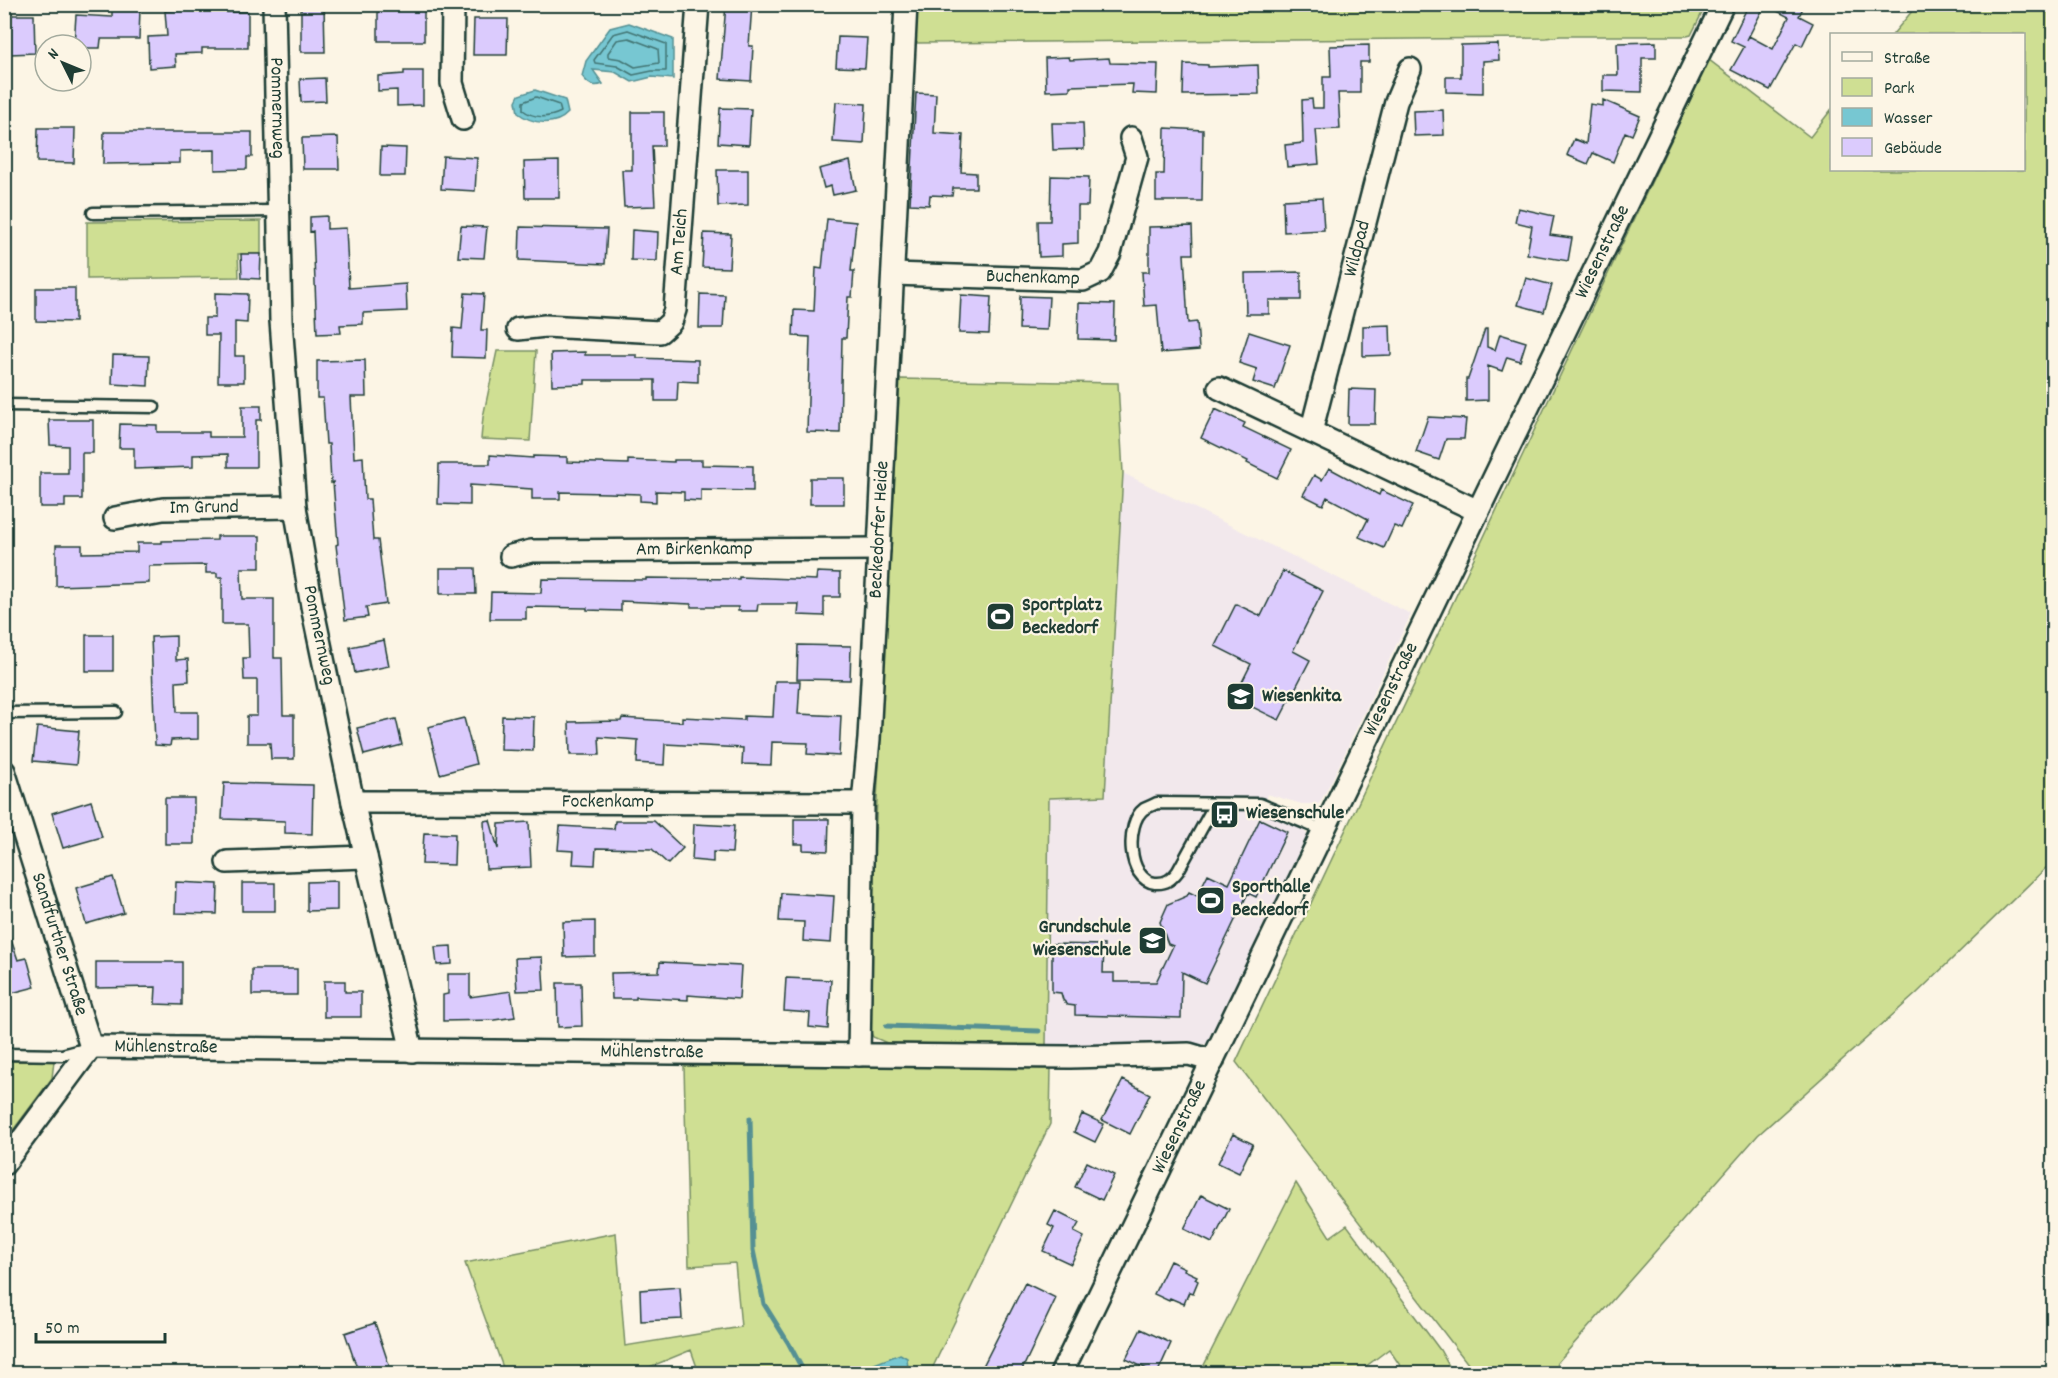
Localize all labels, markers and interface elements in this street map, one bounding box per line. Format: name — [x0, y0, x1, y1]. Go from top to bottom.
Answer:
north arrow — [33, 33, 93, 93]
legend — [1830, 33, 2025, 171]
text: N — [43, 44, 65, 65]
text: Straße — [1884, 47, 1930, 72]
street label: Pommernweg — [261, 57, 291, 159]
text: Park — [1884, 77, 1915, 102]
text: Wasser — [1884, 107, 1933, 132]
text: Gebäude — [1884, 137, 1942, 162]
street label: Wiesenstraße — [1568, 200, 1638, 304]
street label: Am Teich — [664, 208, 697, 276]
street label: Wildpad — [1337, 218, 1379, 280]
street label: Buchenkamp — [986, 263, 1080, 294]
street label: Beckedorfer Heide — [862, 460, 897, 599]
street label: Im Grund — [169, 494, 239, 523]
street label: Am Birkenkamp — [636, 536, 753, 564]
street label: Pommernweg — [295, 583, 342, 688]
place label: Sportplatz Beckedorf — [1022, 592, 1102, 643]
sports icon: Sportplatz Beckedorf — [985, 601, 1017, 633]
street label: Wiesenstraße — [1357, 638, 1426, 741]
school or university icon: Wiesenkita — [1225, 681, 1257, 713]
place label: Wiesenkita — [1262, 683, 1342, 711]
street label: Fockenkamp — [562, 788, 654, 817]
bus stop icon: Wiesenschule — [1209, 798, 1241, 830]
place label: Wiesenschule — [1246, 800, 1344, 828]
street label: Sandfurther Straße — [23, 869, 94, 1020]
place label: Sporthalle Beckedorf — [1232, 874, 1311, 925]
sports icon: Sporthalle Beckedorf — [1195, 884, 1227, 916]
place label: Grundschule Wiesenschule — [1033, 914, 1131, 965]
school or university icon: Grundschule Wiesenschule — [1136, 924, 1168, 956]
street label: Mühlenstraße — [114, 1033, 218, 1062]
street label: Mühlenstraße — [600, 1038, 704, 1067]
street label: Wiesenstraße — [1146, 1075, 1215, 1179]
scale bar — [36, 1306, 165, 1344]
text: 50 m — [45, 1317, 80, 1342]

